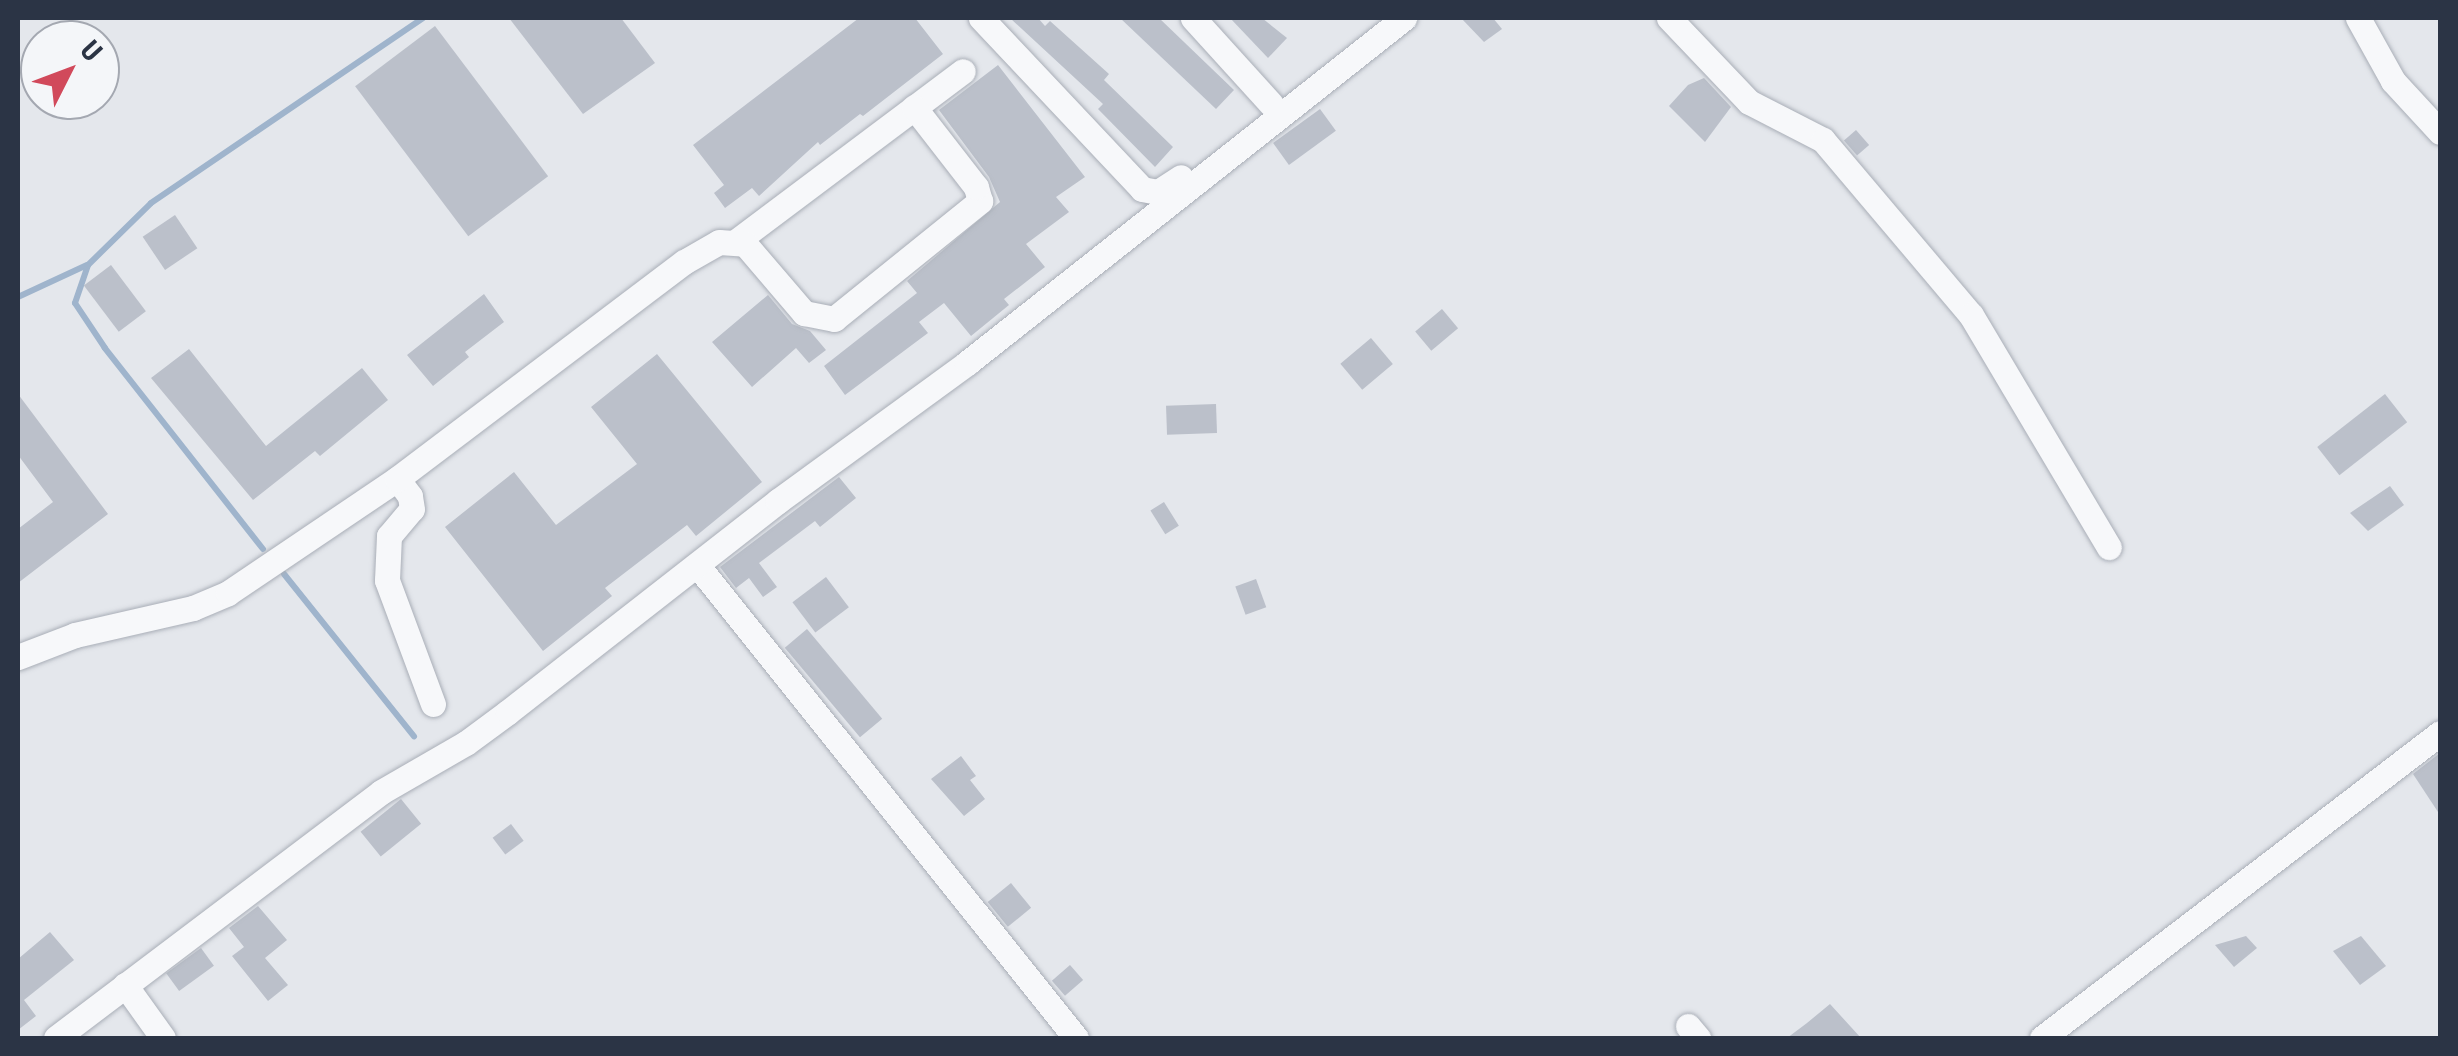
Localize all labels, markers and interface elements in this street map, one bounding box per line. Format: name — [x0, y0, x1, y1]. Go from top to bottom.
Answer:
north arrow — [20, 20, 120, 120]
text: U — [74, 34, 109, 68]

